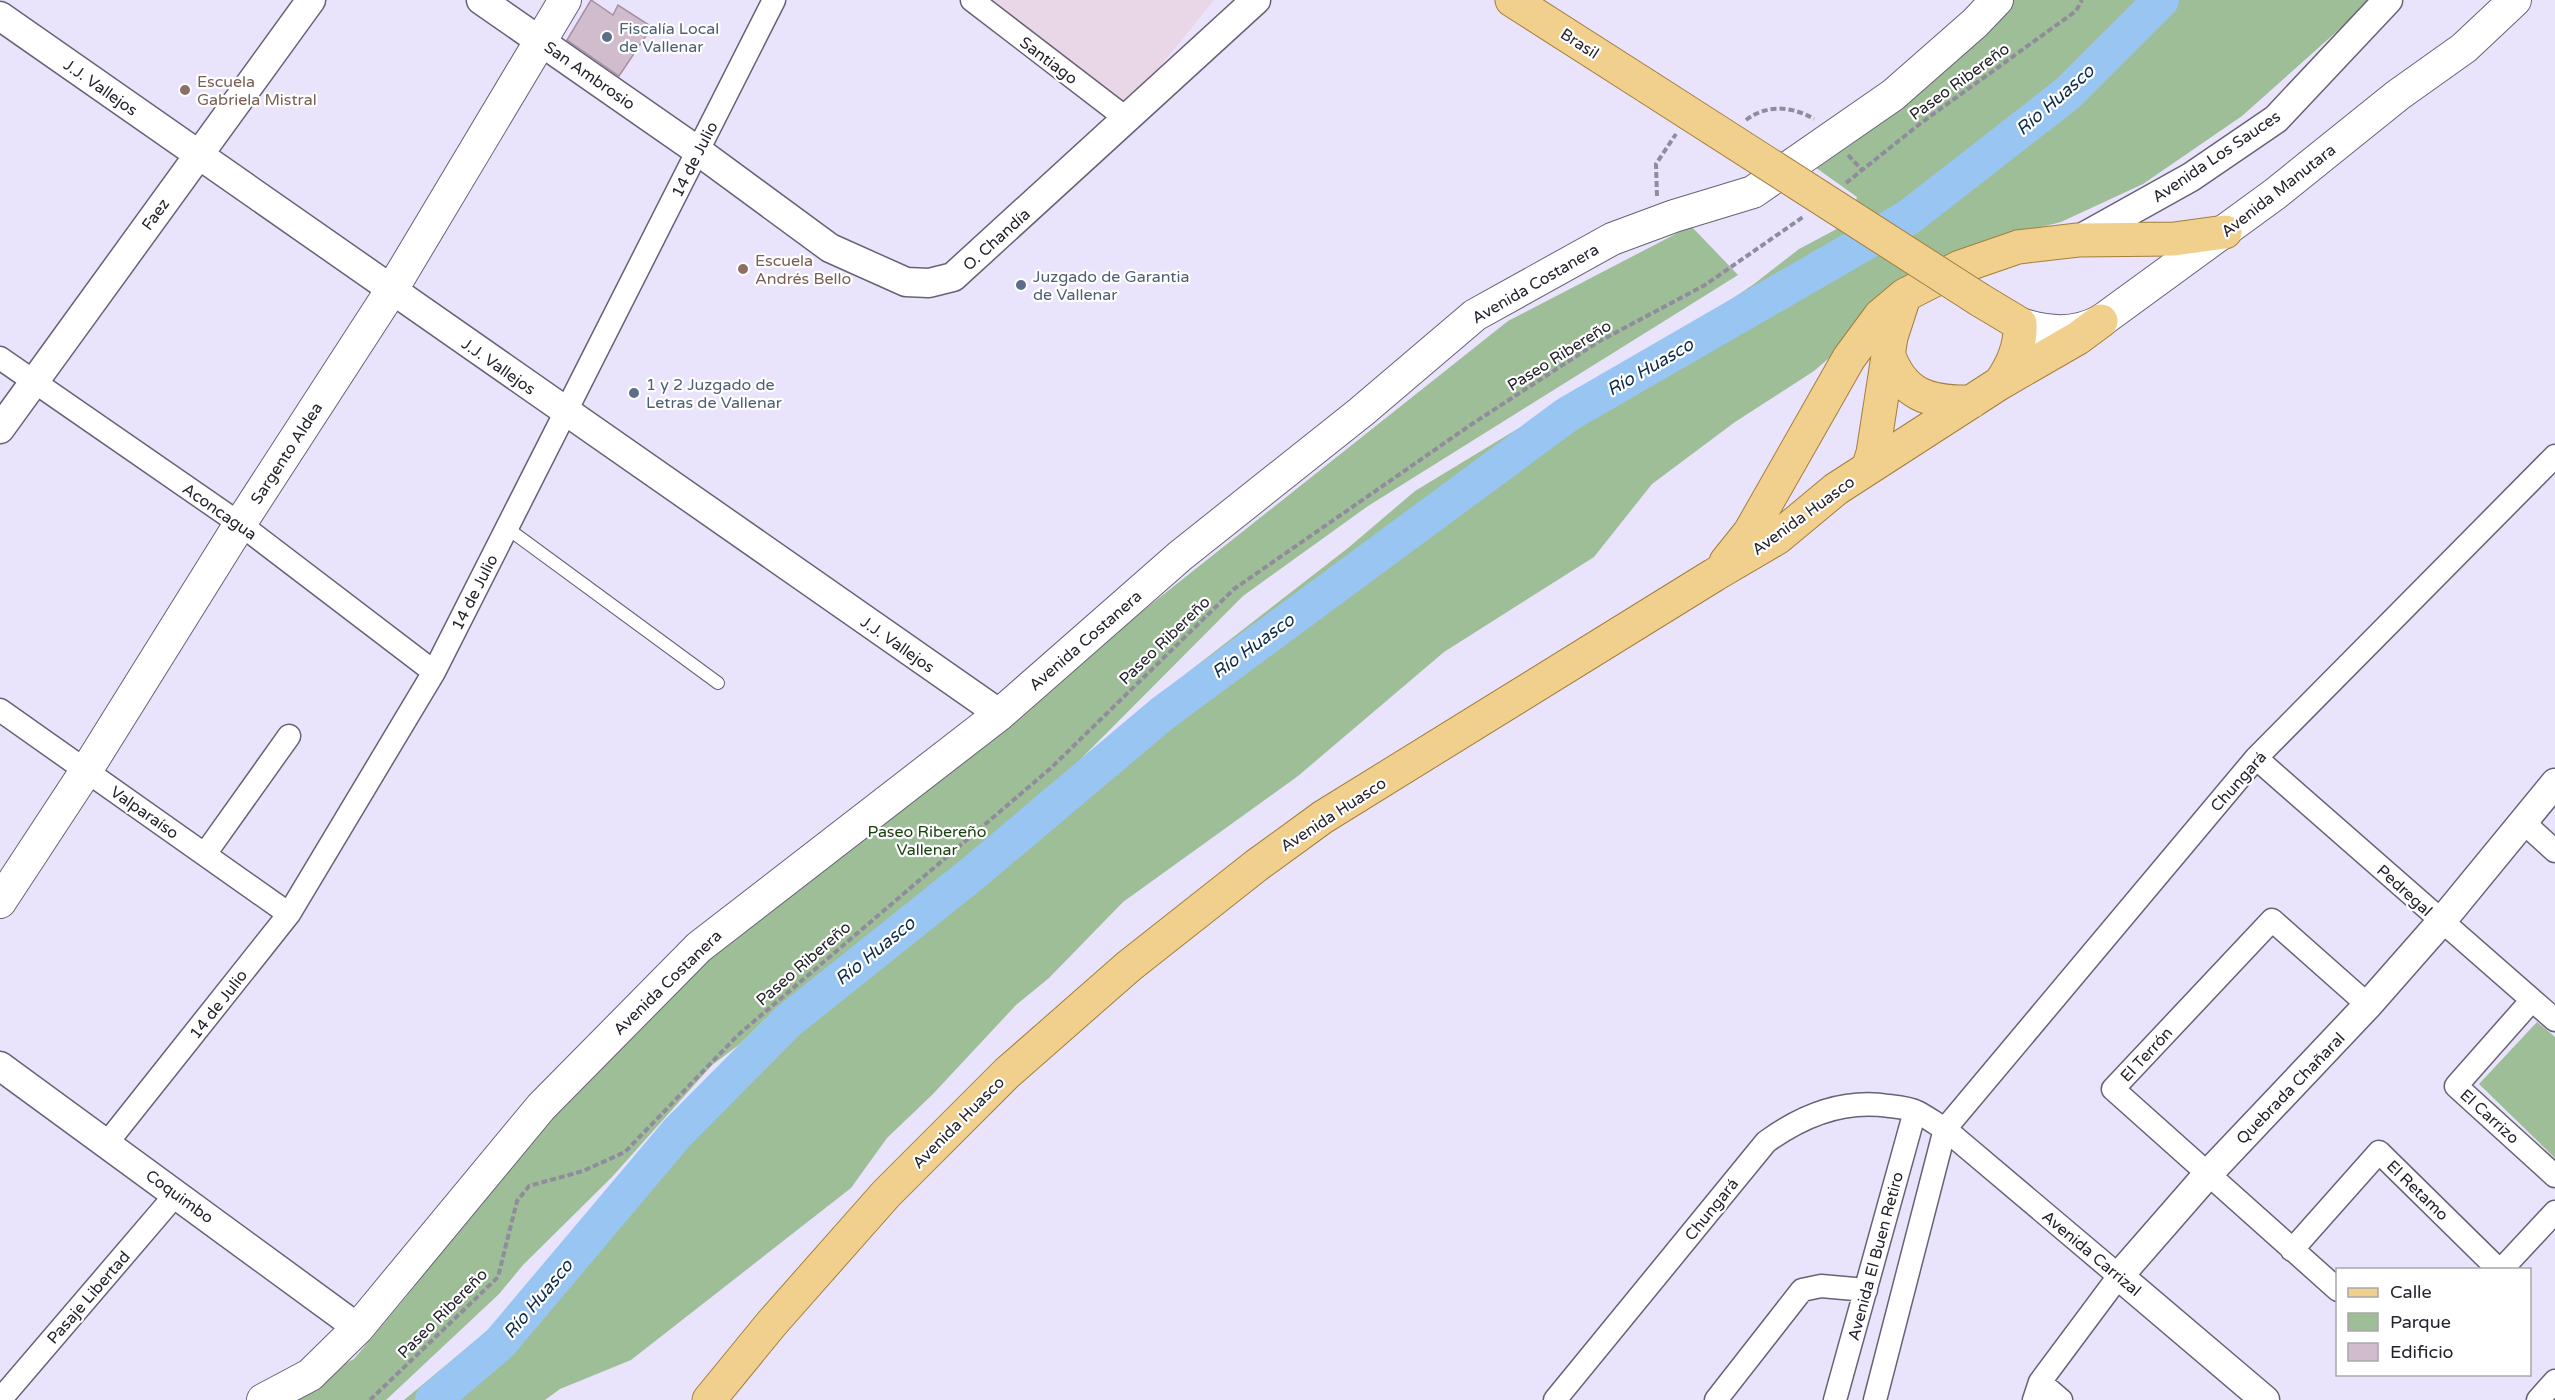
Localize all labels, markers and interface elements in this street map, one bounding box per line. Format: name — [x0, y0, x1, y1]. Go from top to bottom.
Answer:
place label: Fiscalía Local de Vallenar — [619, 19, 719, 57]
street label: Brasil — [1557, 24, 1602, 64]
marker: Fiscalía Local de Vallenar — [600, 30, 614, 44]
street label: Santiago — [1016, 33, 1081, 89]
street label: San Ambrosio — [540, 37, 639, 115]
street label: Paseo Ribereño — [1906, 39, 2014, 125]
street label: J.J. Vallejos — [60, 55, 141, 121]
water label: Río Huasco — [2011, 59, 2099, 140]
place label: Escuela Gabriela Mistral — [197, 72, 317, 110]
marker: Escuela Gabriela Mistral — [178, 83, 192, 97]
street label: Avenida Los Sauces — [2149, 107, 2284, 207]
street label: 14 de Julio — [667, 118, 723, 201]
street label: Avenida Manutara — [2217, 140, 2340, 242]
street label: Faez — [138, 195, 174, 234]
street label: O. Chandía — [959, 204, 1034, 275]
street label: Avenida Costanera — [1469, 239, 1602, 328]
place label: Escuela Andrés Bello — [755, 251, 851, 289]
marker: Escuela Andrés Bello — [736, 262, 750, 276]
place label: Juzgado de Garantia de Vallenar — [1033, 267, 1189, 305]
marker: Juzgado de Garantia de Vallenar — [1014, 278, 1028, 292]
street label: Paseo Ribereño — [1504, 316, 1615, 396]
water label: Río Huasco — [1603, 333, 1698, 401]
street label: J.J. Vallejos — [458, 334, 539, 400]
place label: 1 y 2 Juzgado de Letras de Vallenar — [646, 375, 783, 413]
marker: 1 y 2 Juzgado de Letras de Vallenar — [627, 386, 641, 400]
street label: Sargento Aldea — [247, 399, 327, 508]
street label: Avenida Huasco — [1748, 472, 1859, 560]
street label: Aconcagua — [178, 479, 260, 545]
street label: 14 de Julio — [447, 551, 503, 634]
street label: Avenida Costanera — [1025, 586, 1146, 695]
street label: Paseo Ribereño — [1115, 592, 1214, 689]
water label: Río Huasco — [1208, 608, 1299, 683]
street label: J.J. Vallejos — [857, 612, 938, 678]
street label: Chungará — [2206, 747, 2271, 816]
street label: Avenida Huasco — [1277, 773, 1390, 857]
street label: Valparaíso — [106, 782, 182, 844]
park label: Paseo Ribereño Vallenar — [868, 822, 986, 860]
street label: Pedregal — [2372, 861, 2436, 921]
water label: Río Huasco — [831, 911, 920, 990]
street label: Paseo Ribereño — [752, 917, 855, 1010]
street label: Avenida Costanera — [609, 926, 726, 1040]
street label: 14 de Julio — [186, 966, 252, 1043]
street label: El Terrón — [2116, 1023, 2177, 1086]
street label: Quebrada Chañaral — [2232, 1029, 2349, 1149]
street label: Avenida Huasco — [908, 1072, 1009, 1173]
street label: El Carrizo — [2456, 1085, 2523, 1148]
street label: El Retamo — [2382, 1156, 2452, 1225]
street label: Coquimbo — [142, 1166, 217, 1228]
street label: Avenida El Buen Retiro — [1844, 1170, 1908, 1343]
street label: Chungará — [1681, 1174, 1743, 1245]
street label: Avenida Carrizal — [2038, 1207, 2145, 1301]
street label: Pasaje Libertad — [43, 1247, 135, 1348]
water label: Río Huasco — [499, 1254, 578, 1343]
street label: Paseo Ribereño — [394, 1265, 492, 1363]
legend — [2336, 1268, 2531, 1376]
text: Calle — [2390, 1281, 2432, 1303]
text: Parque — [2390, 1311, 2451, 1333]
text: Edificio — [2390, 1341, 2454, 1363]

